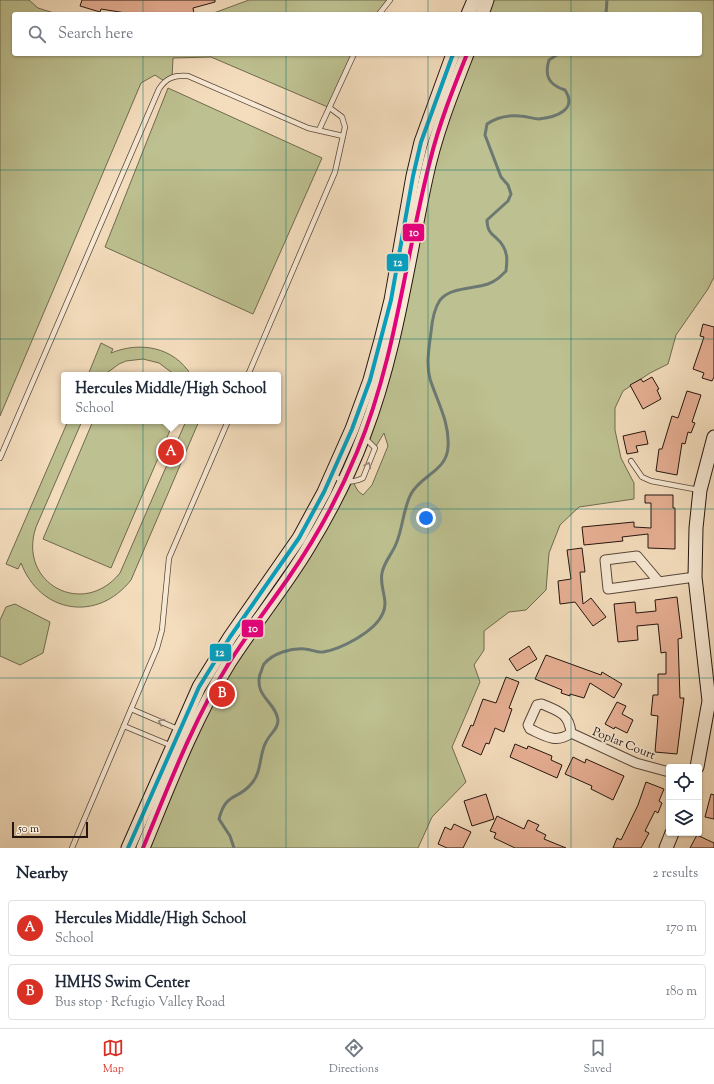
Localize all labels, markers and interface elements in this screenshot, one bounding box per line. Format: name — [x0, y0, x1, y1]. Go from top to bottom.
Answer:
search box — [12, 12, 702, 56]
icon: search — [26, 23, 48, 45]
text: Search here — [58, 24, 133, 45]
line badge: 10 — [402, 223, 425, 242]
text: 10 — [408, 225, 419, 241]
line badge: 12 — [386, 253, 409, 272]
text: 12 — [393, 255, 403, 271]
popup — [61, 372, 281, 424]
text: Hercules Middle/High School — [75, 379, 267, 400]
text: School — [75, 400, 114, 418]
pin: A — [158, 437, 184, 467]
one-way arrow — [364, 461, 372, 468]
your location — [416, 508, 436, 528]
line badge: 10 — [241, 619, 264, 638]
text: 10 — [247, 621, 258, 637]
line badge: 12 — [209, 643, 232, 662]
text: 12 — [215, 645, 225, 661]
pin: B — [209, 679, 235, 709]
one-way arrow — [157, 719, 165, 727]
street label: Poplar Court — [589, 723, 658, 765]
map controls — [666, 764, 702, 836]
button: locate — [666, 764, 702, 800]
button: layers — [666, 800, 702, 836]
scale bar — [12, 820, 88, 839]
text: 50 m — [18, 821, 39, 837]
text: Nearby — [16, 862, 68, 886]
text: 2 results — [653, 865, 698, 883]
text: Hercules Middle/High School — [55, 909, 247, 930]
text: A — [25, 919, 35, 937]
text: 170 m — [666, 919, 697, 937]
text: School — [55, 930, 94, 948]
text: HMHS Swim Center — [55, 973, 190, 994]
text: B — [26, 983, 34, 1001]
text: 180 m — [666, 983, 697, 1001]
text: Bus stop · Refugio Valley Road — [55, 994, 225, 1012]
tab: Map — [102, 1037, 124, 1077]
tab: Directions — [329, 1037, 379, 1077]
tab: Saved — [583, 1037, 612, 1077]

